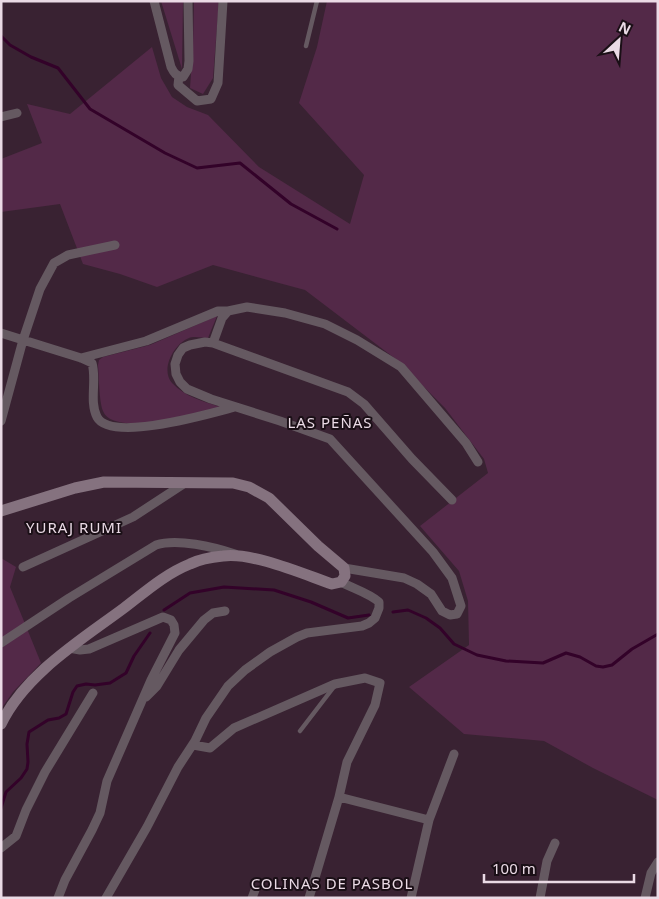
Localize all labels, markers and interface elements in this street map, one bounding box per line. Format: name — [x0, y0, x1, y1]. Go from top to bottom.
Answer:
north arrow — [594, 15, 644, 65]
text: N — [616, 17, 634, 39]
district label: LAS PEÑAS — [287, 412, 373, 432]
district label: YURAJ RUMI — [26, 517, 122, 537]
scale bar — [484, 852, 634, 884]
text: 100 m — [492, 858, 536, 878]
district label: COLINAS DE PASBOL — [251, 873, 413, 893]

